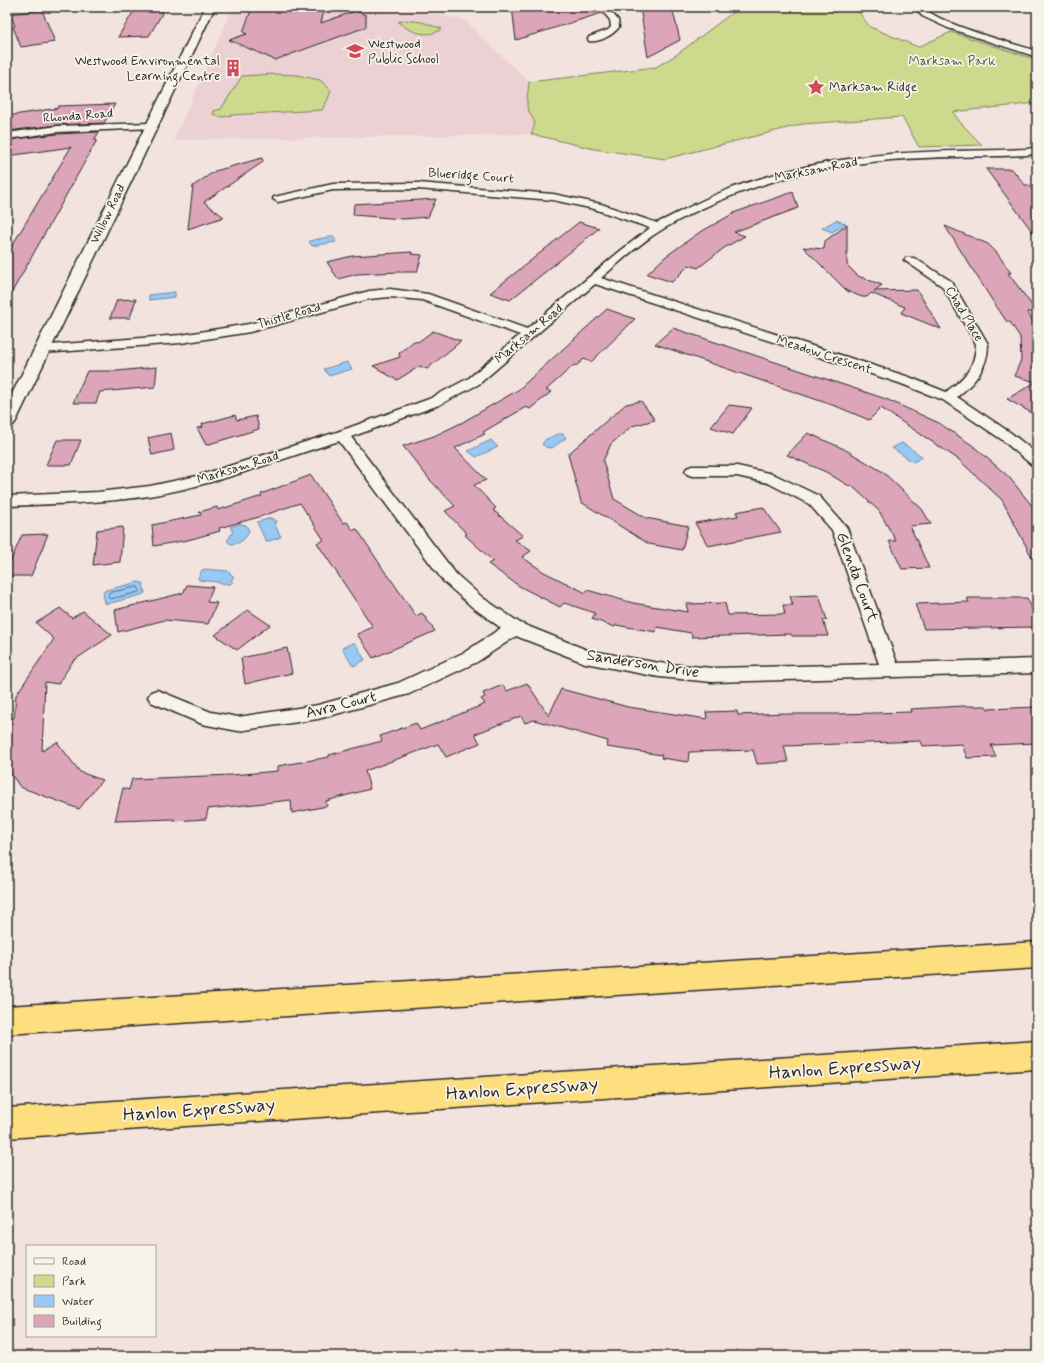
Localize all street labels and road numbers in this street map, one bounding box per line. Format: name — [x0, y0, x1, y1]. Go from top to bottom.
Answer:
street label: Rhonda Road — [42, 105, 114, 127]
street label: Marksam Road — [773, 154, 859, 186]
street label: Blueridge Court — [428, 165, 514, 189]
street label: Willow Road — [86, 181, 130, 247]
street label: Chad Place — [941, 283, 987, 345]
street label: Thistle Road — [255, 299, 323, 333]
street label: Marksam Road — [491, 300, 567, 368]
street label: Meadow Crescent — [774, 332, 874, 378]
street label: Marksam Road — [195, 448, 281, 488]
street label: Glenda Court — [831, 529, 883, 626]
street label: Sanderson Drive — [585, 645, 701, 683]
street label: Avra Court — [303, 686, 379, 724]
street label: Hanlon Expressway — [768, 1050, 922, 1086]
street label: Hanlon Expressway — [445, 1071, 599, 1107]
street label: Hanlon Expressway — [122, 1092, 276, 1128]

